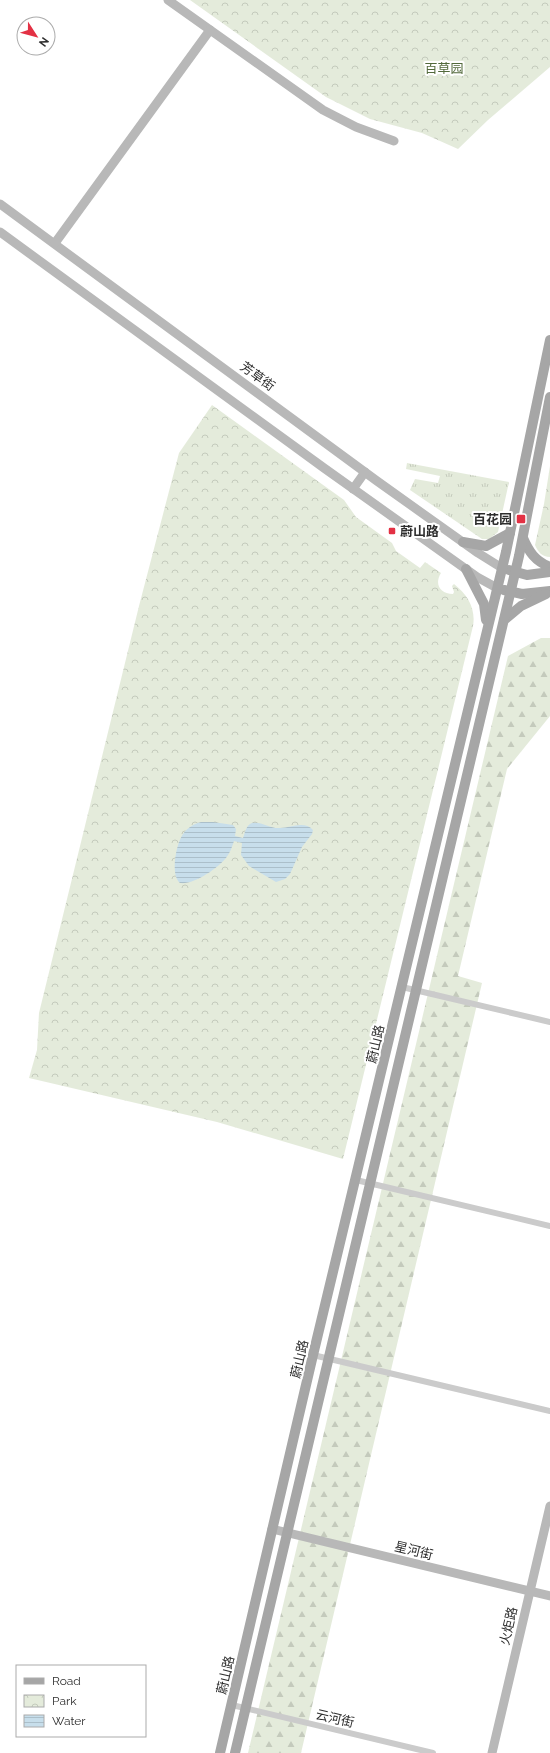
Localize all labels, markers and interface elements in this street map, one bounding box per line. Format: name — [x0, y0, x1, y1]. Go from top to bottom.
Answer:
north arrow — [16, 16, 56, 56]
text: N — [36, 34, 51, 49]
park label: 百草园 — [424, 61, 464, 76]
street label: 芳草街 — [238, 359, 278, 394]
place label: 百花园 — [473, 512, 512, 527]
marker: 百花园 — [515, 513, 527, 525]
place label: 蔚山路 — [400, 524, 439, 539]
marker: 蔚山路 — [387, 526, 397, 536]
street label: 蔚山路 — [364, 1023, 387, 1065]
street label: 蔚山路 — [288, 1338, 311, 1380]
street label: 星河街 — [393, 1538, 435, 1562]
street label: 火炬路 — [497, 1605, 520, 1647]
street label: 蔚山路 — [214, 1654, 237, 1696]
legend — [16, 1665, 146, 1737]
text: Road — [52, 1674, 81, 1688]
text: Park — [52, 1694, 77, 1708]
street label: 云河街 — [314, 1707, 356, 1730]
text: Water — [52, 1714, 86, 1728]

